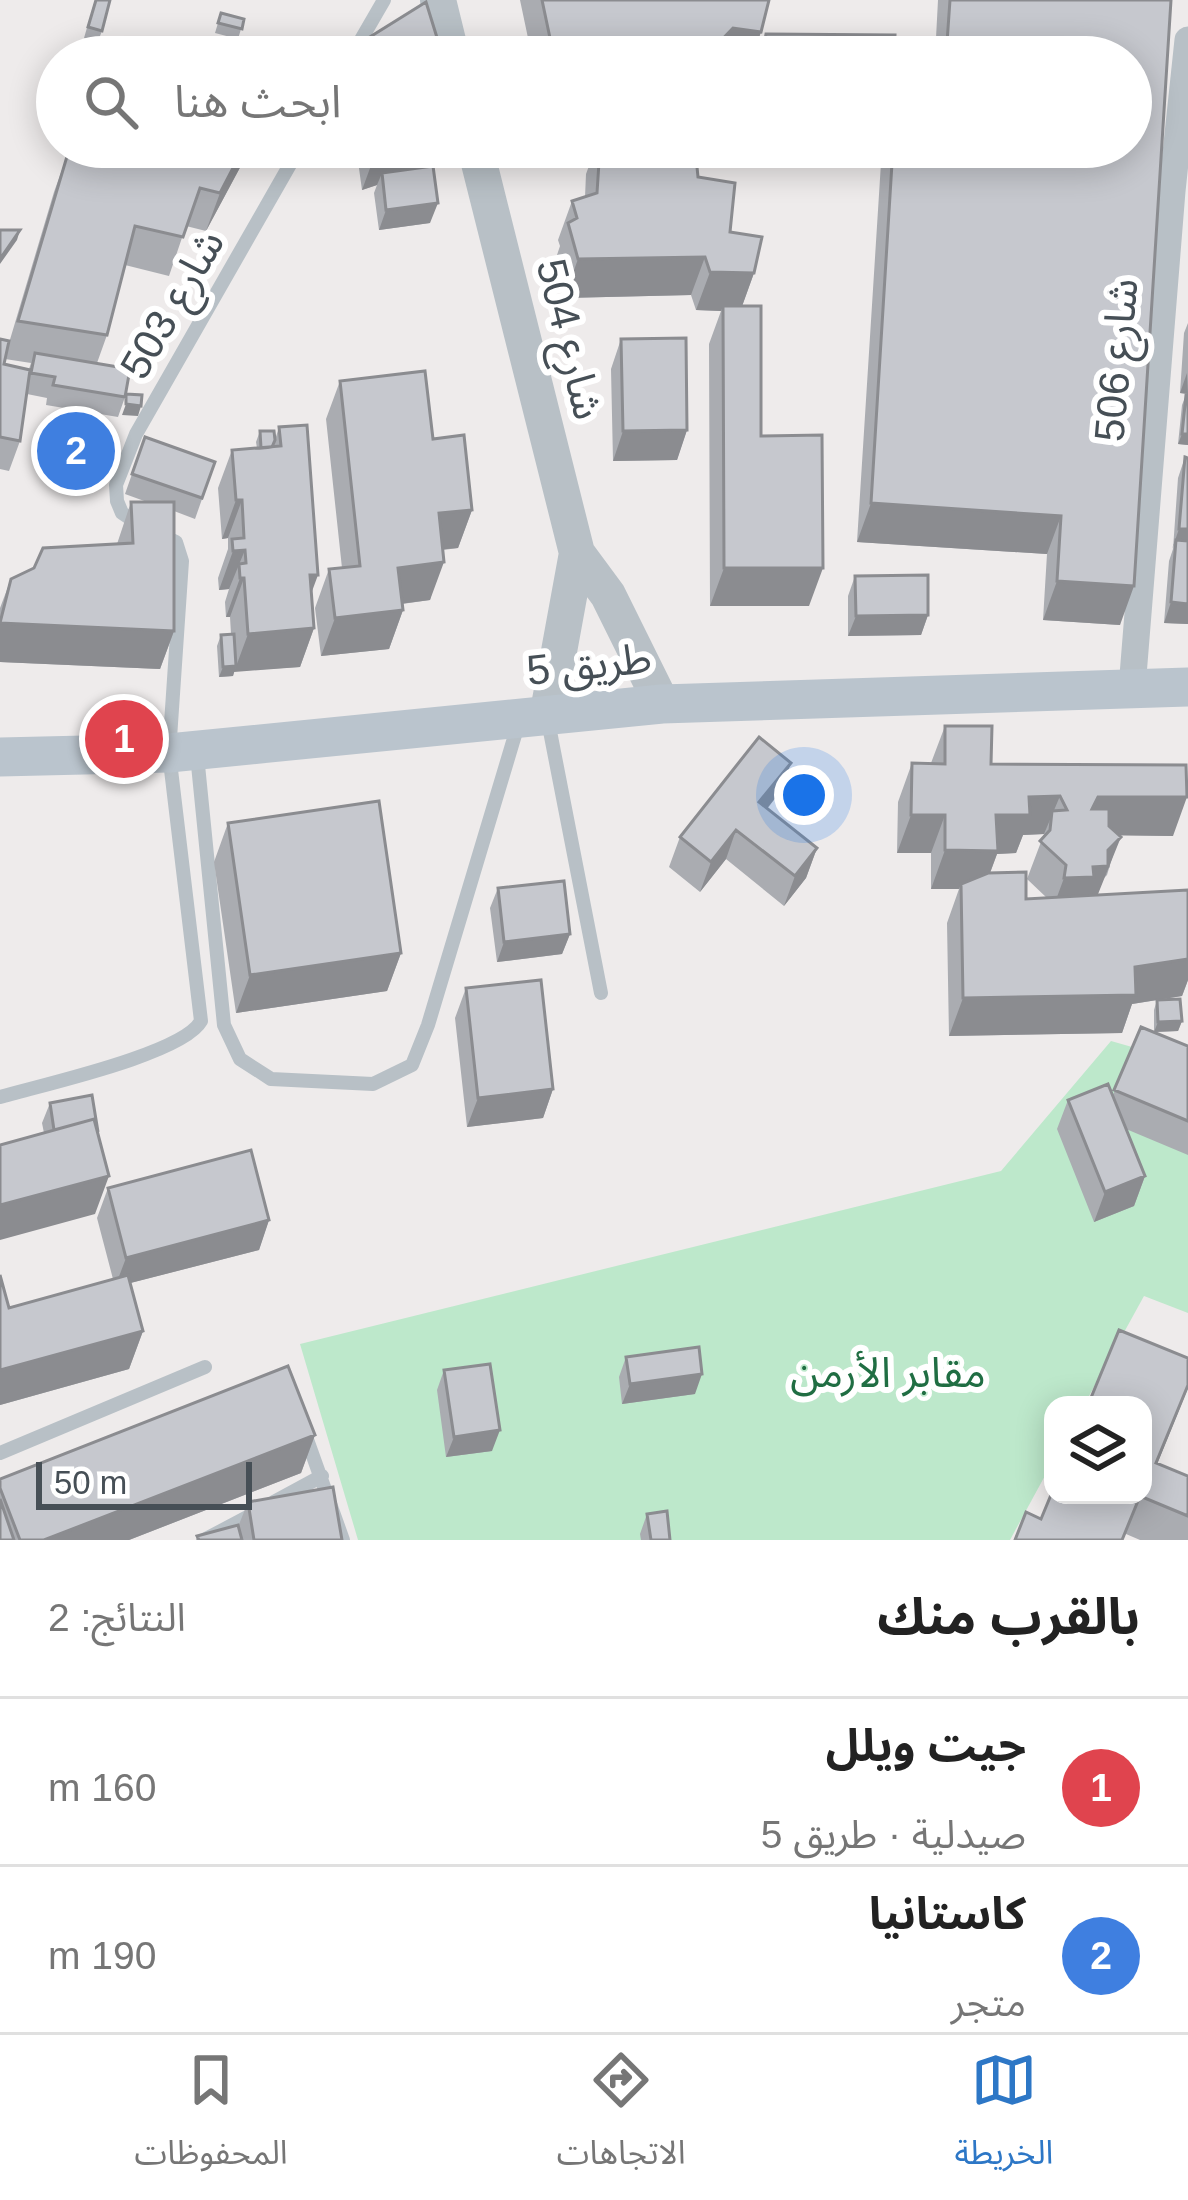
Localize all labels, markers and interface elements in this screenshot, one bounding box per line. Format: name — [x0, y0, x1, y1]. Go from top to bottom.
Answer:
search box — [36, 36, 1152, 168]
icon: search — [78, 69, 144, 135]
text: ابحث هنا — [174, 76, 342, 127]
street label: شارع 503 — [111, 221, 240, 391]
street label: شارع 504 — [520, 254, 613, 426]
street label: شارع 506 — [1085, 276, 1155, 444]
pin: 2 — [37, 406, 115, 496]
street label: طريق 5 — [524, 634, 654, 696]
pin: 1 — [85, 694, 163, 784]
your location — [774, 765, 834, 825]
park label: مقابر الأرمن — [790, 1349, 986, 1397]
map controls — [1044, 1396, 1152, 1504]
button: layers — [1044, 1396, 1152, 1504]
scale bar — [36, 1456, 252, 1509]
text: 50 m — [54, 1464, 127, 1501]
text: بالقرب منك — [877, 1588, 1140, 1645]
text: النتائج: 2 — [48, 1596, 186, 1639]
text: جيت ويلل — [826, 1720, 1026, 1771]
text: 160 m — [48, 1766, 156, 1809]
text: 1 — [1090, 1766, 1112, 1809]
text: صيدلية · طريق 5 — [761, 1813, 1026, 1856]
text: كاستانيا — [869, 1888, 1026, 1939]
text: 190 m — [48, 1934, 156, 1977]
text: 2 — [1090, 1934, 1112, 1977]
text: متجر — [951, 1981, 1026, 2024]
tab: المحفوظات — [135, 2047, 288, 2188]
tab: الاتجاهات — [557, 2047, 686, 2188]
tab: الخريطة — [955, 2047, 1053, 2188]

